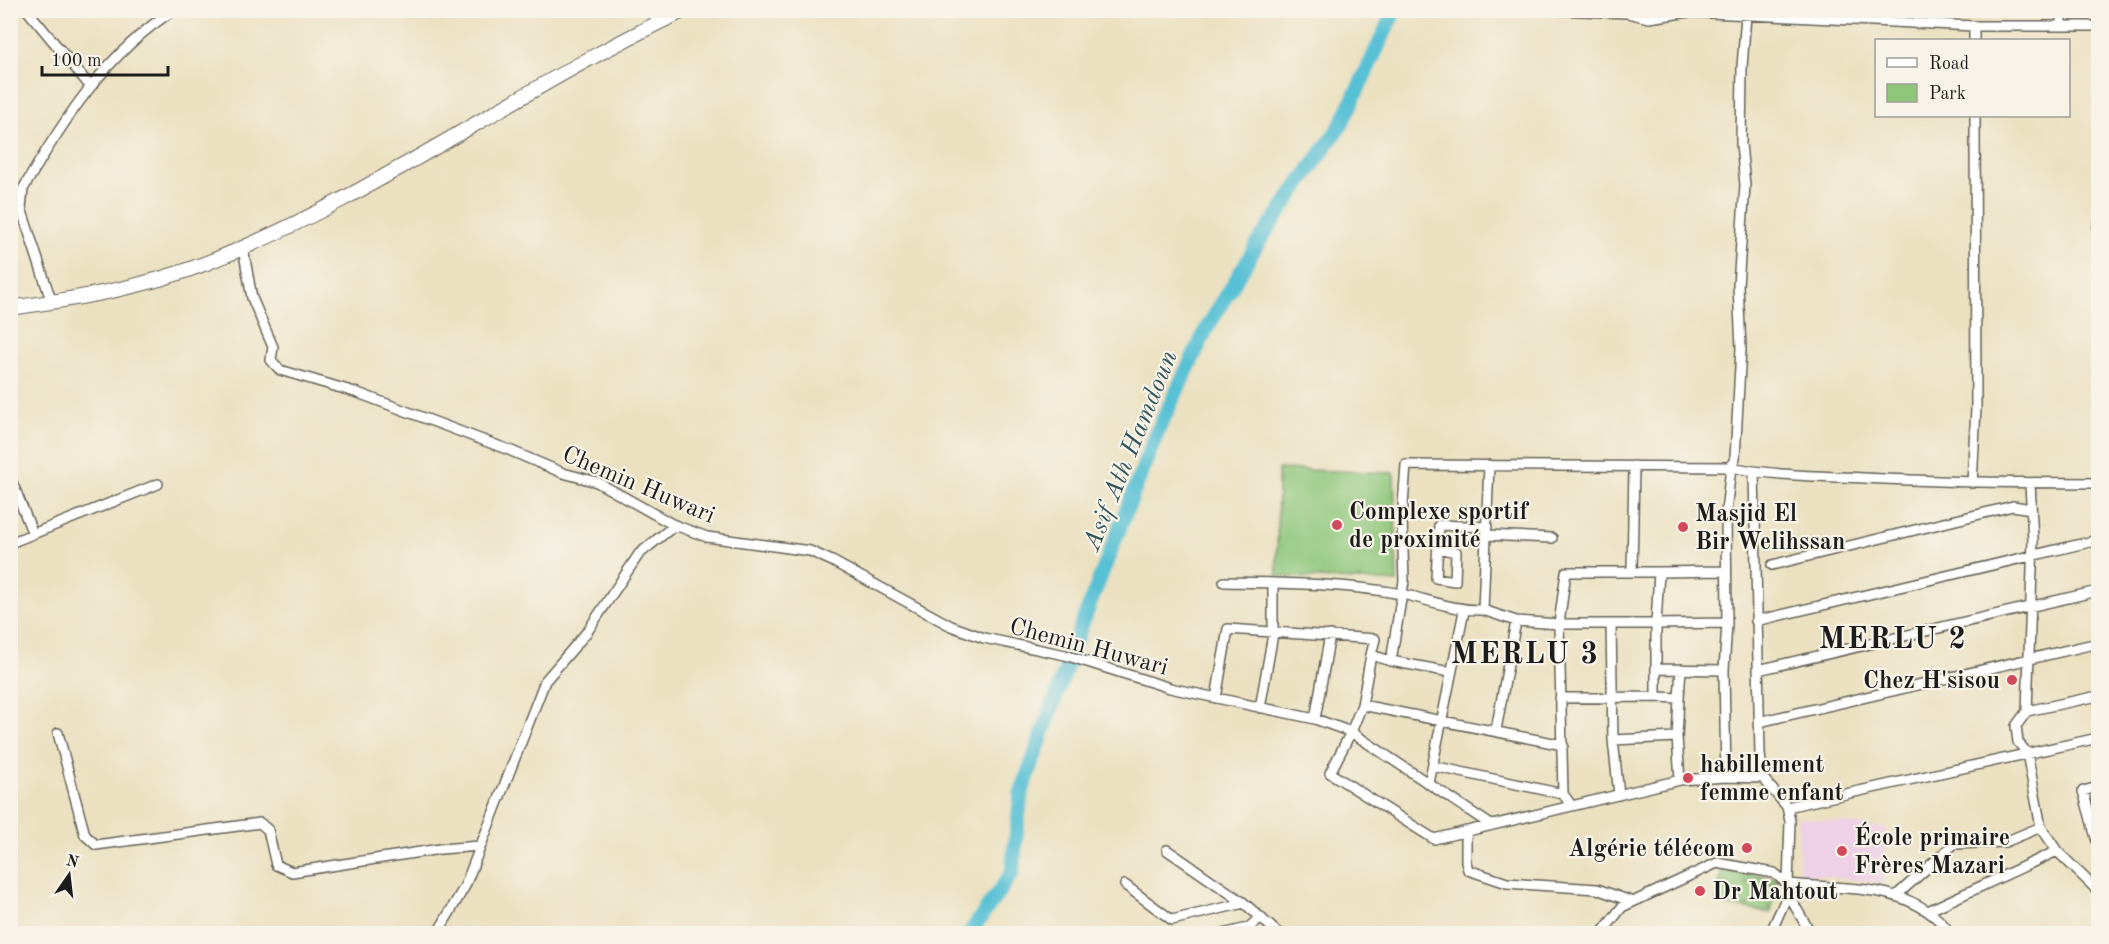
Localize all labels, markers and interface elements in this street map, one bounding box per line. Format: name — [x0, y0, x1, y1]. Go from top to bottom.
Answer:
scale bar — [42, 39, 168, 77]
legend — [1875, 39, 2070, 117]
text: 100 m — [51, 52, 102, 70]
text: Road — [1929, 55, 1969, 73]
text: Park — [1929, 85, 1966, 103]
water label: Asif Ath Hamdoun — [1078, 347, 1183, 556]
street label: Chemin Huwari — [558, 443, 718, 529]
place label: Complexe sportif de proximité — [1349, 501, 1529, 553]
place label: Masjid El Bir Welihssan — [1695, 503, 1845, 555]
marker: Complexe sportif de proximité — [1330, 518, 1344, 532]
marker: Masjid El Bir Welihssan — [1676, 520, 1690, 534]
street label: Chemin Huwari — [1007, 615, 1170, 681]
district label: MERLU 2 — [1819, 625, 1967, 655]
district label: MERLU 3 — [1451, 640, 1599, 670]
place label: Chez H'sisou — [1863, 670, 2000, 694]
marker: Chez H'sisou — [2005, 673, 2019, 687]
place label: habillement femme enfant — [1700, 754, 1844, 806]
marker: habillement femme enfant — [1681, 771, 1695, 785]
place label: École primaire Frères Mazari — [1854, 821, 2010, 879]
place label: Algérie télécom — [1568, 838, 1735, 862]
marker: Algérie télécom — [1740, 841, 1754, 855]
marker: École primaire Frères Mazari — [1835, 844, 1849, 858]
north arrow — [39, 845, 99, 905]
text: N — [64, 853, 81, 872]
place label: Dr Mahtout — [1712, 881, 1838, 905]
marker: Dr Mahtout — [1693, 884, 1707, 898]

